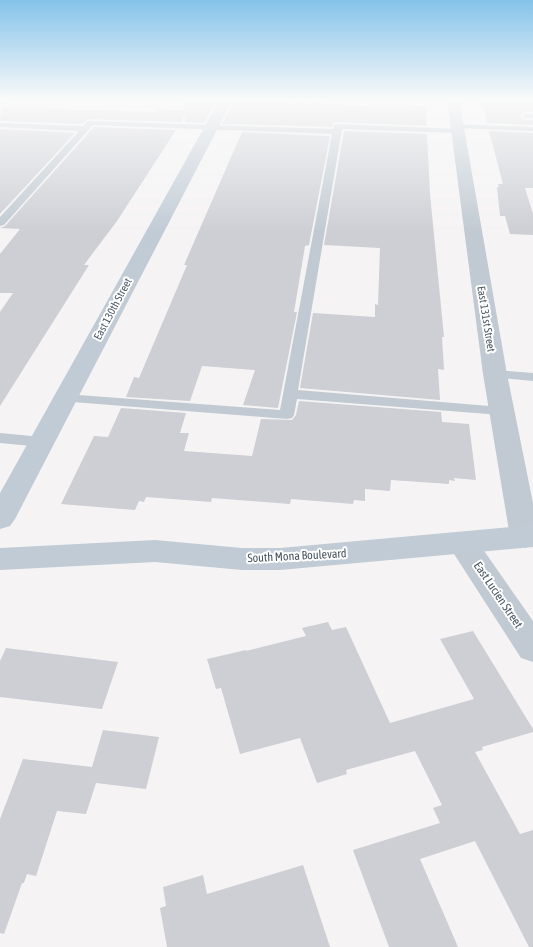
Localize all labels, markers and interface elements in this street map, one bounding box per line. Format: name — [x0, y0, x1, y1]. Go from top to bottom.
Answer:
street label: East 130th Street — [91, 276, 135, 342]
street label: East 131st Street — [474, 285, 498, 353]
street label: South Mona Boulevard — [247, 546, 347, 566]
street label: East Lucien Street — [471, 559, 525, 631]

